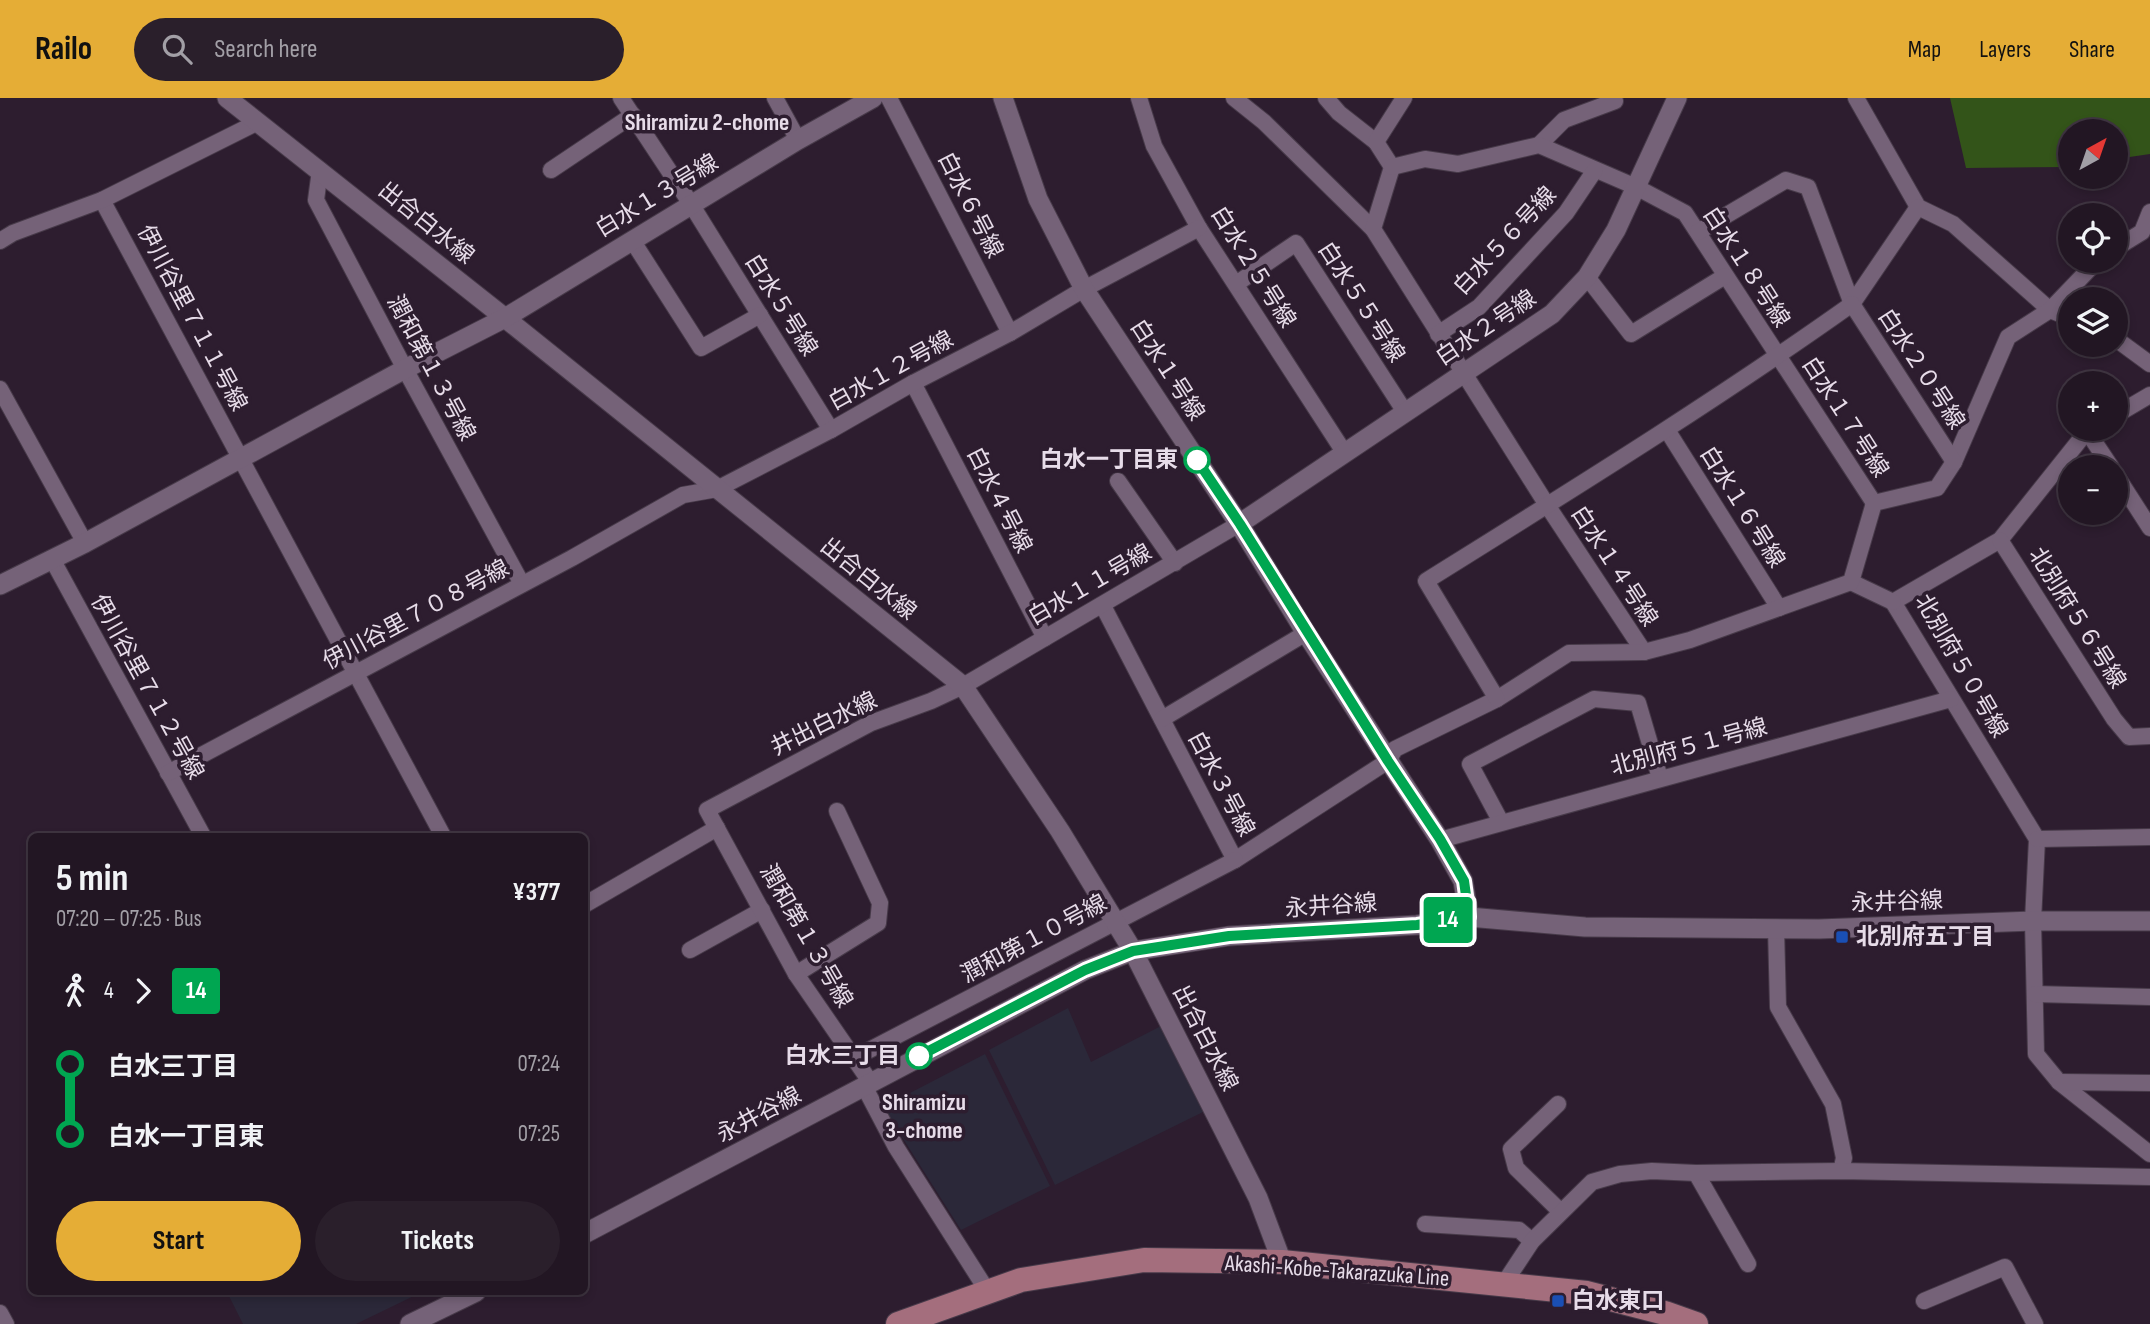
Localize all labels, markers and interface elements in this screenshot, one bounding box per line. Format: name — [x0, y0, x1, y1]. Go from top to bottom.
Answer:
search box — [134, 18, 624, 81]
text: Railo — [35, 29, 92, 69]
icon: search — [158, 30, 196, 68]
text: Search here — [214, 34, 318, 65]
text: Map — [1908, 35, 1941, 64]
text: Layers — [1979, 35, 2031, 64]
text: Share — [2069, 35, 2115, 64]
district label: Shiramizu 2-chome — [625, 108, 789, 137]
north arrow — [2058, 119, 2128, 189]
map controls — [2058, 119, 2128, 525]
street label: 白水６号線 — [931, 147, 1009, 263]
street label: 白水１３号線 — [591, 148, 723, 244]
street label: 出合白水線 — [373, 176, 479, 270]
street label: 白水５６号線 — [1448, 181, 1562, 301]
street label: 白水２５号線 — [1205, 201, 1301, 333]
street label: 白水１８号線 — [1697, 202, 1795, 332]
button: locate — [2058, 203, 2128, 273]
street label: 伊川谷里７１１号線 — [131, 220, 253, 416]
street label: 白水５５号線 — [1312, 237, 1410, 367]
street label: 白水５号線 — [739, 249, 823, 361]
street label: 白水２号線 — [1431, 284, 1541, 372]
button: layers — [2058, 287, 2128, 357]
street label: 潤和第１３号線 — [381, 290, 481, 446]
street label: 白水２０号線 — [1872, 304, 1970, 434]
street label: 白水１号線 — [1124, 314, 1210, 426]
street label: 白水１２号線 — [824, 325, 958, 417]
street label: 白水１７号線 — [1796, 352, 1894, 482]
button: + — [2058, 371, 2128, 441]
street label: 白水１６号線 — [1694, 441, 1790, 573]
street label: 白水４号線 — [960, 442, 1038, 558]
place label: 白水一丁目東 — [1040, 446, 1178, 474]
marker: 白水一丁目東 — [1184, 447, 1210, 473]
button: − — [2058, 455, 2128, 525]
street label: 白水１４号線 — [1565, 501, 1663, 631]
street label: 出合白水線 — [815, 532, 921, 626]
street label: 白水１１号線 — [1023, 538, 1157, 632]
street label: 北別府５６号線 — [2022, 542, 2132, 694]
street label: 伊川谷里７０８号線 — [318, 554, 514, 676]
street label: 北別府５０号線 — [1909, 589, 2013, 743]
street label: 伊川谷里７１２号線 — [85, 590, 209, 784]
street label: 井出白水線 — [766, 686, 882, 762]
street label: 北別府５１号線 — [1608, 713, 1770, 781]
street label: 白水３号線 — [1182, 727, 1260, 841]
text: 5 min — [56, 856, 128, 901]
street label: 潤和第１３号線 — [754, 859, 858, 1013]
text: ¥377 — [512, 877, 560, 908]
street label: 永井谷線 — [1851, 886, 1943, 918]
street label: 潤和第１０号線 — [956, 889, 1112, 989]
street label: 永井谷線 — [1284, 889, 1378, 923]
line badge: 14 — [1416, 897, 1480, 943]
text: 07:20 – 07:25 · Bus — [56, 905, 202, 933]
text: 14 — [1438, 905, 1458, 934]
place label: 北別府五丁目 — [1856, 923, 1994, 951]
marker: 北別府五丁目 — [1834, 929, 1850, 945]
icon: walk — [56, 972, 94, 1010]
icon: forward — [124, 972, 162, 1010]
text: 14 — [186, 976, 206, 1005]
text: 4 — [104, 977, 114, 1005]
street label: 出合白水線 — [1166, 980, 1244, 1096]
place label: 白水三丁目 — [785, 1042, 900, 1070]
marker: 白水三丁目 — [906, 1043, 932, 1069]
text: 07:24 — [517, 1050, 560, 1078]
text: 白水三丁目 — [108, 1052, 238, 1083]
street label: 永井谷線 — [712, 1081, 806, 1149]
district label: Shiramizu 3-chome — [882, 1088, 966, 1145]
text: 07:25 — [518, 1120, 560, 1148]
text: 白水一丁目東 — [108, 1122, 264, 1153]
button: Start — [56, 1201, 301, 1281]
button: Tickets — [315, 1201, 560, 1281]
street label: Akashi-Kobe-Takarazuka Line — [1223, 1249, 1450, 1293]
place label: 白水東口 — [1572, 1287, 1664, 1315]
marker: 白水東口 — [1550, 1293, 1566, 1309]

